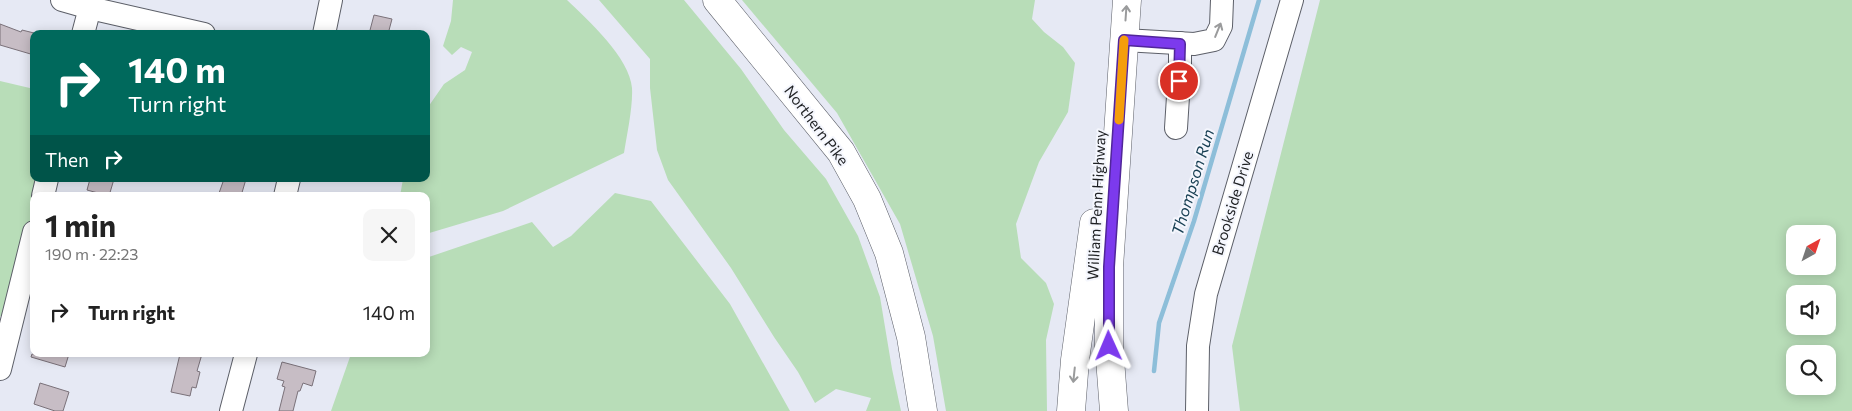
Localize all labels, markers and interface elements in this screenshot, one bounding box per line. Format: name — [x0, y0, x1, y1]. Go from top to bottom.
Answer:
one-way arrow — [1121, 5, 1131, 21]
one-way arrow — [1214, 23, 1223, 38]
text: 140 m — [128, 47, 226, 90]
icon: right — [45, 50, 110, 115]
pin — [1158, 60, 1200, 102]
icon: arrive — [1165, 67, 1193, 95]
street label: Northern Pike — [781, 82, 853, 169]
text: Turn right — [128, 90, 226, 117]
water label: Thompson Run — [1167, 127, 1217, 237]
street label: William Penn Highway — [1083, 129, 1109, 281]
icon: right — [99, 145, 127, 173]
text: Then — [45, 148, 89, 171]
street label: Brookside Drive — [1208, 149, 1256, 257]
text: 1 min — [45, 206, 116, 243]
button: close — [363, 209, 415, 261]
north arrow — [1786, 225, 1836, 275]
map controls — [1786, 225, 1836, 395]
text: 190 m · 22:23 — [45, 244, 138, 263]
button: sound — [1786, 285, 1836, 335]
icon: right — [45, 298, 73, 326]
text: Turn right — [88, 301, 175, 324]
text: 140 m — [363, 301, 415, 324]
position arrow — [1082, 319, 1134, 371]
button: search — [1786, 345, 1836, 395]
one-way arrow — [1069, 367, 1079, 383]

